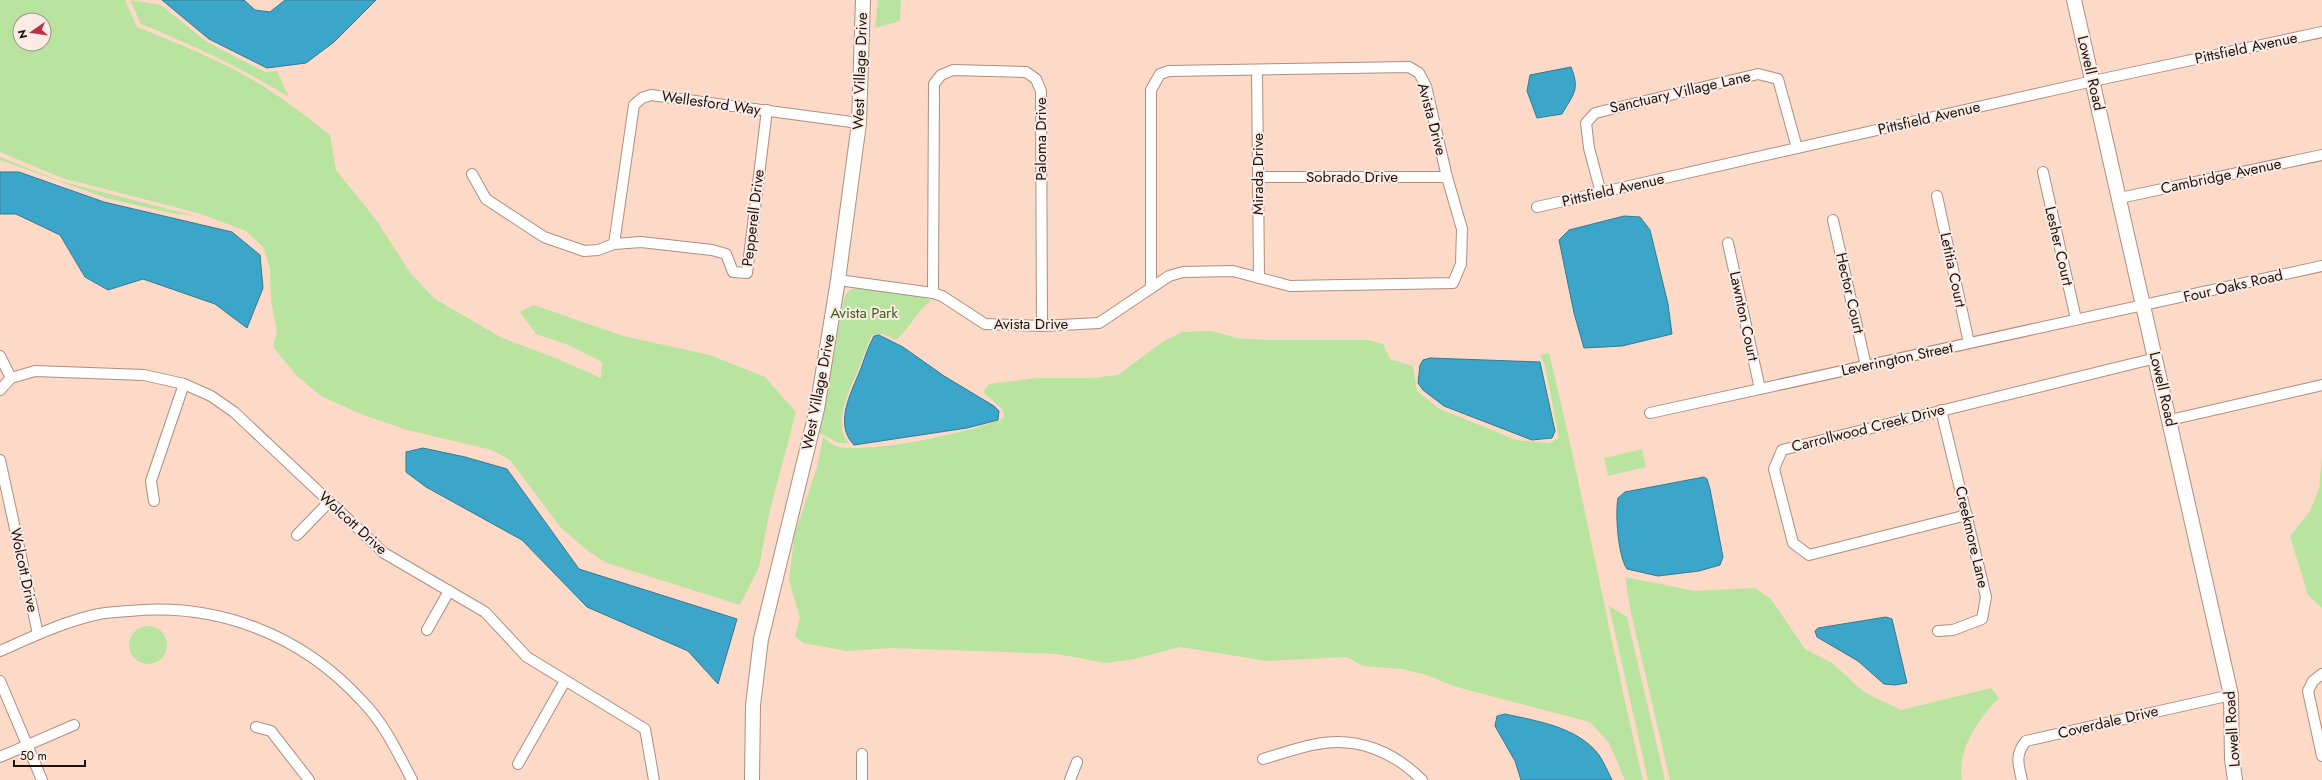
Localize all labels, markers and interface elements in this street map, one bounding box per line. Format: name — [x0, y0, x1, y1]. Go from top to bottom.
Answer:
north arrow — [12, 12, 52, 52]
street label: West Village Drive — [847, 12, 873, 130]
street label: Pittsfield Avenue — [2193, 26, 2300, 70]
text: N — [13, 28, 31, 40]
street label: Lowell Road — [2072, 33, 2110, 113]
street label: Sanctuary Village Lane — [1607, 65, 1753, 119]
street label: Avista Drive — [1412, 80, 1452, 158]
street label: Wellesford Way — [660, 85, 762, 121]
street label: Pittsfield Avenue — [1876, 95, 1983, 140]
street label: Paloma Drive — [1030, 97, 1052, 181]
street label: Mirada Drive — [1247, 133, 1269, 215]
street label: Cambridge Avenue — [2159, 152, 2284, 200]
street label: Sobrado Drive — [1306, 166, 1398, 188]
street label: Pittsfield Avenue — [1560, 167, 1667, 212]
street label: Pepperell Drive — [736, 168, 770, 268]
street label: Lesher Court — [2039, 204, 2079, 288]
street label: Letitia Court — [1934, 230, 1972, 310]
street label: Hector Court — [1830, 251, 1870, 336]
street label: Four Oaks Road — [2181, 264, 2285, 308]
street label: Lawnton Court — [1724, 269, 1764, 363]
park label: Avista Park — [830, 302, 898, 324]
street label: Avista Drive — [994, 313, 1068, 335]
street label: West Village Drive — [796, 332, 840, 452]
street label: Leverington Street — [1839, 336, 1955, 382]
street label: Lowell Road — [2144, 349, 2182, 429]
street label: Carrollwood Creek Drive — [1789, 398, 1947, 458]
street label: Creekmore Lane — [1950, 484, 1994, 590]
street label: Wolcott Drive — [314, 486, 392, 560]
street label: Wolcott Drive — [4, 526, 44, 614]
street label: Lowell Road — [2218, 690, 2246, 768]
street label: Coverdale Drive — [2056, 700, 2161, 744]
scale bar — [14, 742, 85, 768]
text: 50 m — [20, 747, 47, 765]

